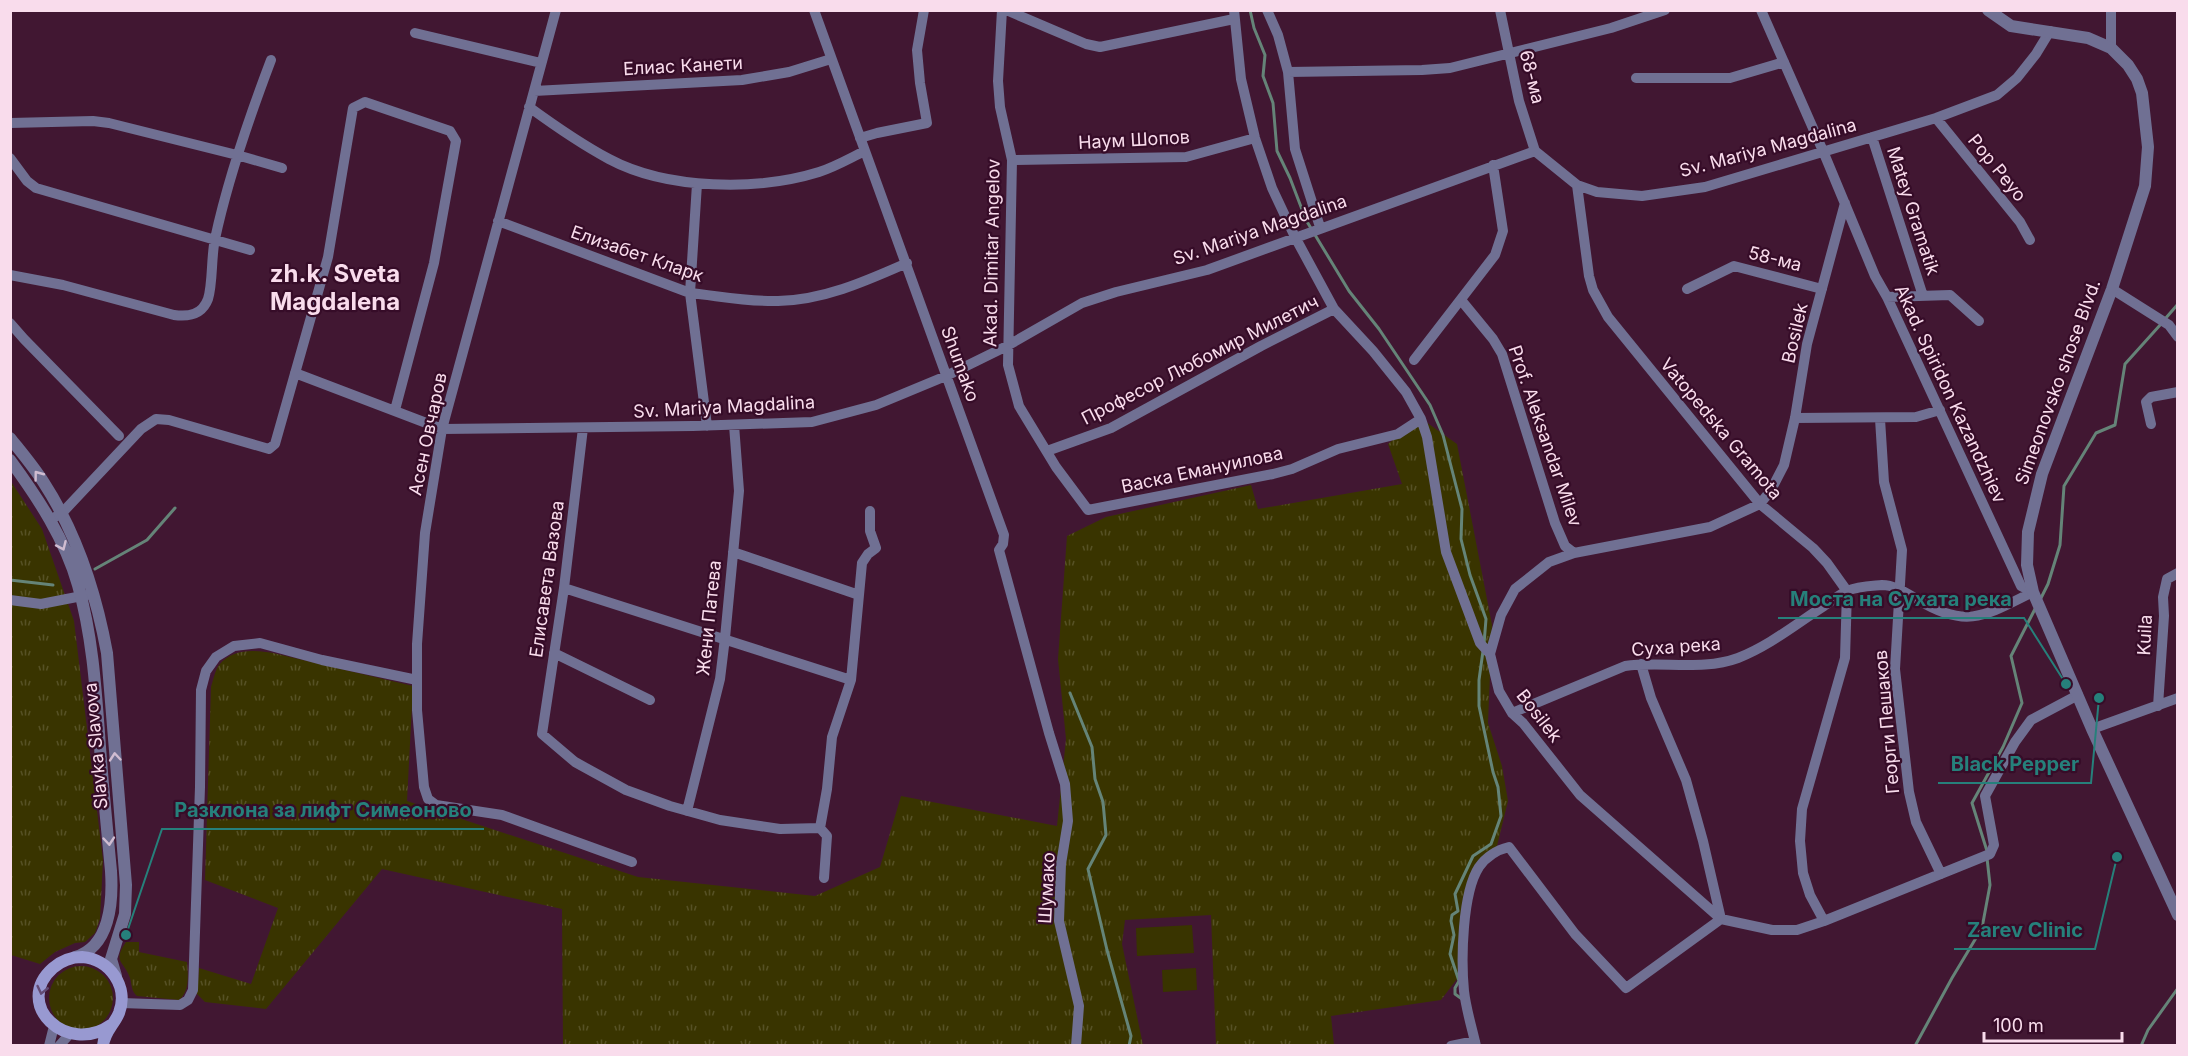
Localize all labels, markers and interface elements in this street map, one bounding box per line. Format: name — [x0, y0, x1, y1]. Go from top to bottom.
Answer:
street label: 68-ма — [1516, 48, 1549, 106]
street label: Елиас Канети — [623, 52, 743, 79]
street label: Sv. Mariya Magdalina — [1677, 114, 1859, 181]
street label: Наум Шопов — [1078, 126, 1190, 153]
street label: Pop Peyo — [1964, 130, 2031, 206]
street label: Matey Gramatik — [1883, 144, 1944, 278]
street label: Akad. Dimitar Angelov — [979, 159, 1004, 347]
street label: Sv. Mariya Magdalina — [1170, 190, 1349, 269]
street label: Елизабет Кларк — [568, 221, 706, 286]
street label: 58-ма — [1746, 242, 1804, 275]
district label: zh.k. Sveta Magdalena — [270, 259, 400, 316]
street label: Simeonovsko shose Blvd. — [2011, 276, 2105, 487]
street label: Akad. Spiridon Kazandzhiev — [1891, 281, 2010, 506]
street label: Професор Любомир Милетич — [1078, 290, 1322, 429]
street label: Bosilek — [1777, 301, 1812, 365]
street label: Shumako — [937, 323, 984, 405]
street label: Prof. Aleksandar Milev — [1505, 342, 1586, 529]
street label: Vatopedska Gramota — [1656, 354, 1787, 504]
street label: Асен Овчаров — [404, 370, 451, 497]
street label: Sv. Mariya Magdalina — [632, 391, 815, 422]
street label: Васка Емануилова — [1119, 442, 1285, 497]
one-way arrow — [34, 470, 45, 481]
street label: Елисавета Вазова — [525, 499, 568, 659]
one-way arrow — [55, 540, 67, 551]
street label: Жени Патева — [692, 559, 725, 677]
callout: Моста на Сухата река — [1778, 580, 2024, 618]
text: Моста на Сухата река — [1790, 587, 2012, 611]
street label: Kuila — [2133, 614, 2156, 656]
street label: Суха река — [1631, 633, 1721, 660]
street label: Георги Пешаков — [1870, 649, 1903, 795]
street label: Slavka Slavova — [80, 682, 112, 810]
street label: Bosilek — [1512, 685, 1567, 746]
callout: Black Pepper — [1938, 745, 2091, 783]
text: Black Pepper — [1951, 752, 2079, 776]
one-way arrow — [109, 753, 122, 762]
callout: Разклона за лифт Симеоново — [162, 791, 484, 829]
text: Разклона за лифт Симеоново — [174, 798, 472, 822]
one-way arrow — [102, 836, 115, 845]
street label: Шумако — [1034, 852, 1059, 924]
callout: Zarev Clinic — [1954, 911, 2095, 949]
text: Zarev Clinic — [1967, 918, 2083, 942]
one-way arrow — [36, 984, 49, 994]
scale bar — [1984, 1005, 2122, 1043]
text: 100 m — [1993, 1015, 2044, 1036]

